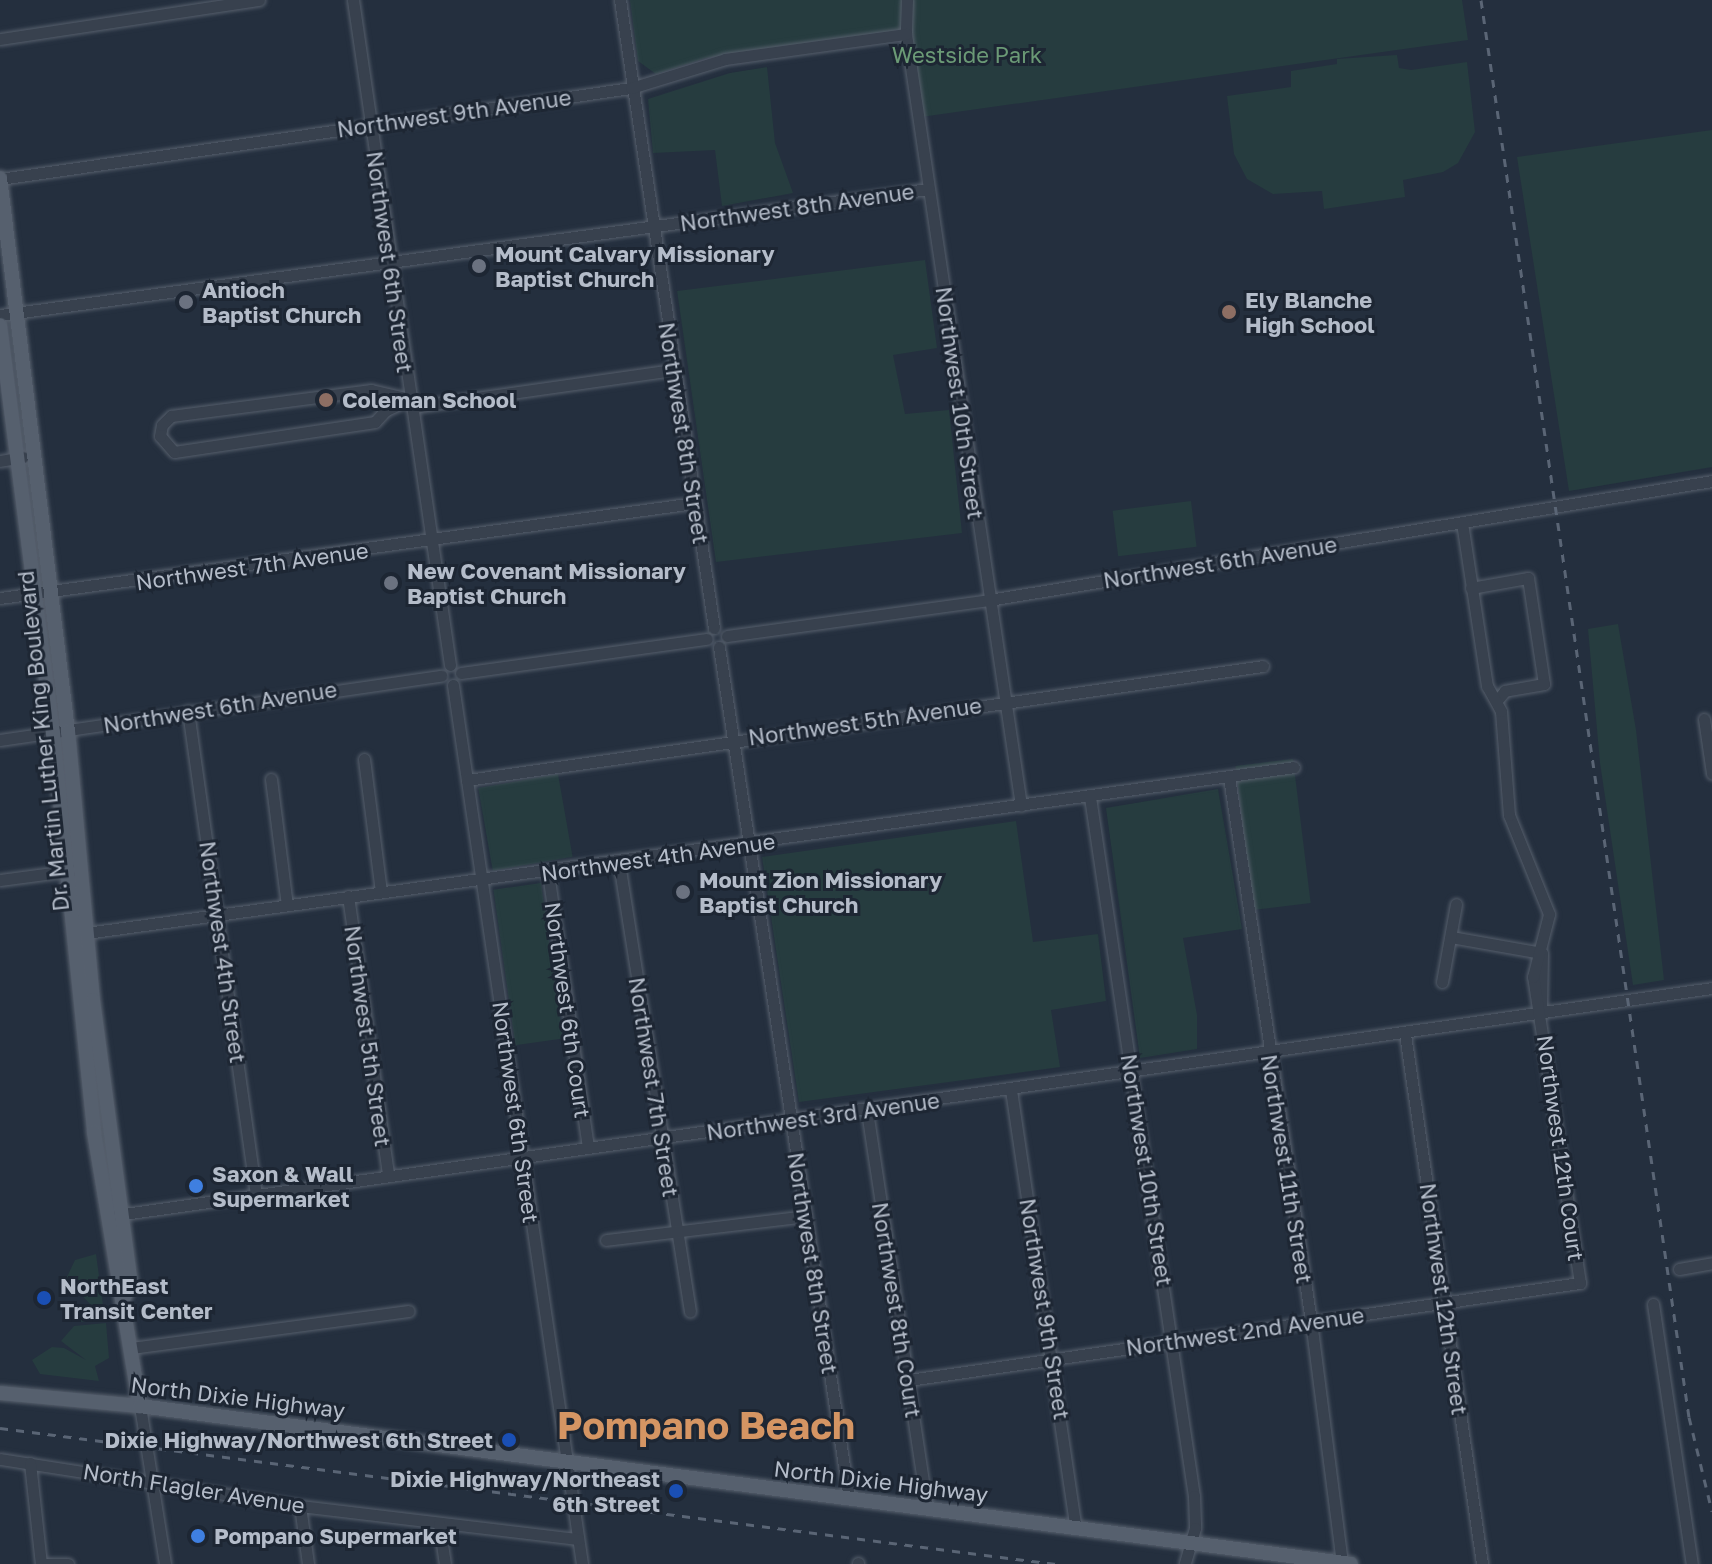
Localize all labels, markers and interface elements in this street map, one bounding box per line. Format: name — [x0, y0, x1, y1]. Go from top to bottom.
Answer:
park label: Westside Park — [892, 42, 1042, 68]
street label: Northwest 9th Avenue — [335, 83, 573, 143]
street label: Northwest 6th Street — [361, 149, 419, 375]
street label: Northwest 8th Avenue — [678, 177, 916, 237]
place label: Mount Calvary Missionary Baptist Church — [495, 240, 775, 292]
marker: Mount Calvary Missionary Baptist Church — [470, 257, 488, 275]
place label: Antioch Baptist Church — [202, 276, 361, 328]
street label: Northwest 10th Street — [931, 285, 989, 521]
place label: Ely Blanche High School — [1245, 286, 1375, 338]
marker: Antioch Baptist Church — [177, 293, 195, 311]
marker: Ely Blanche High School — [1220, 303, 1238, 321]
street label: Northwest 8th Street — [653, 320, 715, 546]
place label: Coleman School — [342, 387, 516, 413]
marker: Coleman School — [317, 391, 335, 409]
street label: Northwest 6th Avenue — [1101, 530, 1339, 594]
street label: Northwest 7th Avenue — [134, 537, 370, 595]
place label: New Covenant Missionary Baptist Church — [407, 557, 686, 608]
street label: Dr. Martin Luther King Boulevard — [12, 569, 74, 913]
marker: New Covenant Missionary Baptist Church — [382, 574, 400, 592]
street label: Northwest 6th Avenue — [101, 675, 339, 739]
street label: Northwest 5th Avenue — [746, 692, 984, 750]
street label: Northwest 4th Avenue — [539, 827, 777, 887]
street label: Northwest 4th Street — [194, 839, 252, 1065]
place label: Mount Zion Missionary Baptist Church — [699, 866, 942, 918]
marker: Mount Zion Missionary Baptist Church — [674, 883, 692, 901]
street label: Northwest 6th Court — [540, 900, 596, 1120]
street label: Northwest 5th Street — [339, 924, 397, 1148]
street label: Northwest 7th Street — [624, 975, 684, 1199]
street label: Northwest 6th Street — [487, 999, 545, 1225]
street label: Northwest 12th Court — [1532, 1033, 1590, 1263]
street label: Northwest 10th Street — [1116, 1052, 1178, 1288]
street label: Northwest 11th Street — [1256, 1053, 1318, 1285]
street label: Northwest 3rd Avenue — [705, 1087, 941, 1145]
street label: Northwest 8th Street — [782, 1150, 844, 1376]
place label: Saxon & Wall Supermarket — [212, 1160, 353, 1212]
marker: Saxon & Wall Supermarket — [187, 1177, 205, 1195]
street label: Northwest 12th Street — [1415, 1181, 1473, 1417]
street label: Northwest 9th Street — [1014, 1196, 1076, 1422]
street label: Northwest 8th Court — [867, 1200, 927, 1420]
place label: NorthEast Transit Center — [60, 1272, 213, 1324]
marker: NorthEast Transit Center — [35, 1289, 53, 1307]
street label: Northwest 2nd Avenue — [1124, 1301, 1366, 1361]
street label: North Dixie Highway — [129, 1371, 347, 1423]
district label: Pompano Beach — [557, 1402, 855, 1448]
place label: Dixie Highway/Northwest 6th Street — [104, 1427, 493, 1453]
marker: Dixie Highway/Northwest 6th Street — [500, 1431, 518, 1449]
street label: North Dixie Highway — [772, 1455, 990, 1507]
street label: North Flagler Avenue — [81, 1457, 307, 1519]
place label: Dixie Highway/Northeast 6th Street — [390, 1465, 660, 1516]
marker: Dixie Highway/Northeast 6th Street — [667, 1482, 685, 1500]
place label: Pompano Supermarket — [214, 1523, 457, 1549]
marker: Pompano Supermarket — [189, 1527, 207, 1545]

